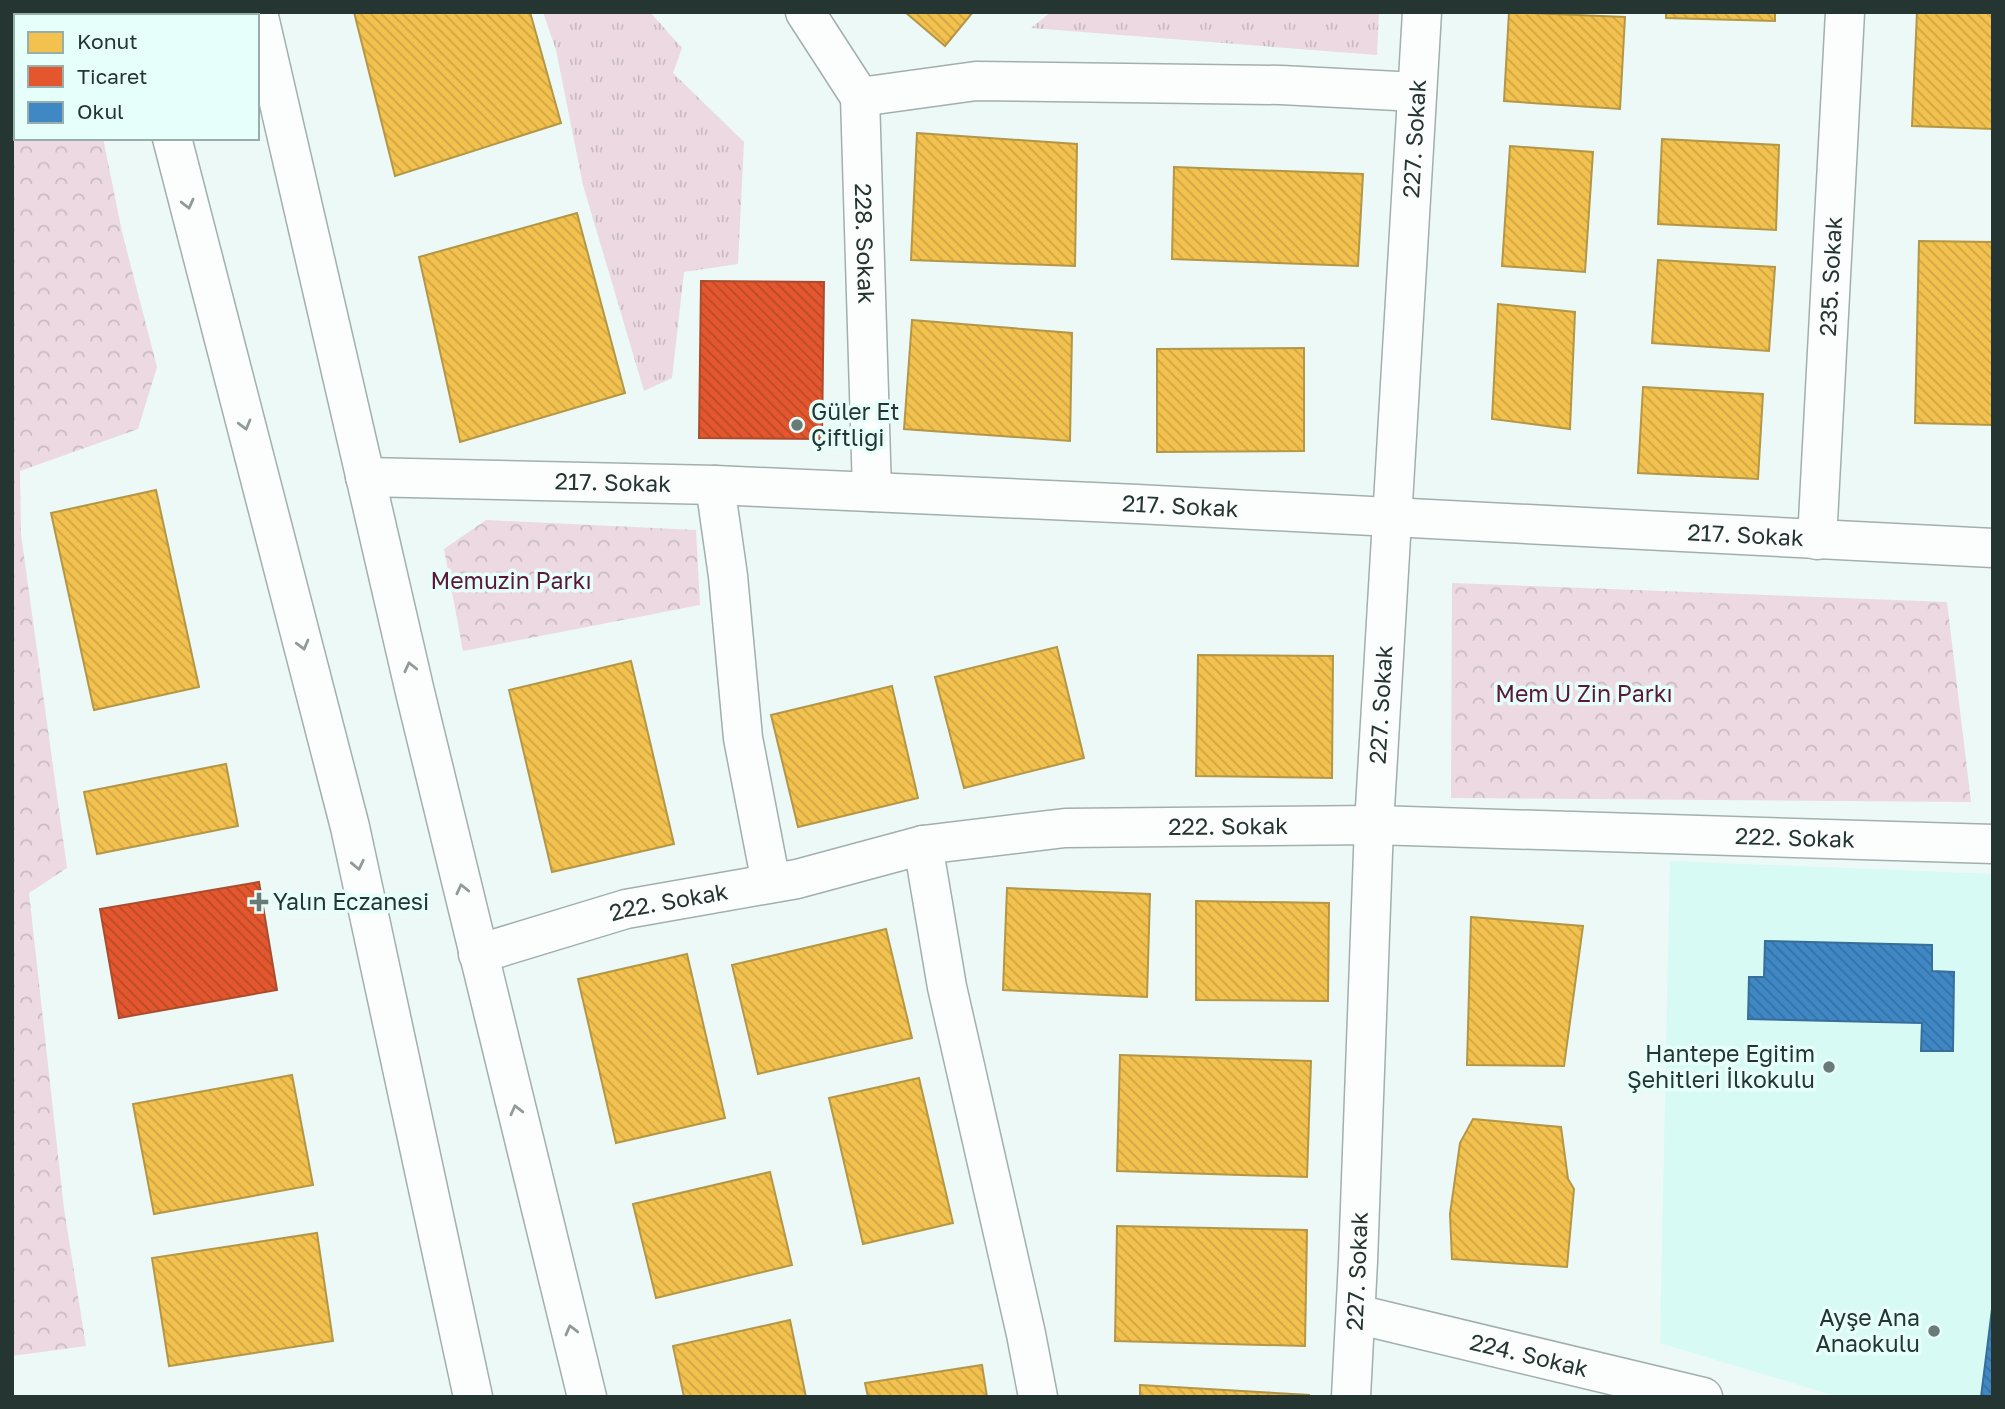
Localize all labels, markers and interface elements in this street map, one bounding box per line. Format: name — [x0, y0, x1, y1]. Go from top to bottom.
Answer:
legend — [14, 14, 259, 140]
text: Konut — [77, 28, 138, 54]
text: Ticaret — [77, 63, 148, 89]
street label: 227. Sokak — [1396, 78, 1431, 199]
text: Okul — [77, 98, 124, 124]
street label: 228. Sokak — [850, 183, 881, 304]
one-way arrow — [180, 198, 194, 210]
street label: 235. Sokak — [1813, 216, 1847, 337]
place label: Güler Et Çiftliği — [811, 397, 900, 451]
marker: Güler Et Çiftliği — [789, 417, 805, 433]
one-way arrow — [237, 419, 251, 431]
street label: 217. Sokak — [554, 466, 672, 497]
street label: 217. Sokak — [1122, 488, 1239, 522]
street label: 217. Sokak — [1687, 517, 1805, 551]
park label: Memuzin Parkı — [430, 566, 592, 594]
one-way arrow — [295, 639, 309, 651]
street label: 227. Sokak — [1363, 644, 1398, 765]
one-way arrow — [403, 661, 418, 673]
park label: Mem U Zin Parkı — [1495, 679, 1673, 707]
street label: 222. Sokak — [1168, 811, 1288, 840]
street label: 222. Sokak — [1735, 821, 1855, 853]
one-way arrow — [350, 859, 365, 871]
street label: 222. Sokak — [606, 876, 730, 926]
one-way arrow — [456, 883, 471, 895]
place label: Yalın Eczanesi — [273, 887, 429, 915]
marker: Yalın Eczanesi — [251, 894, 267, 910]
place label: Hantepe Eğitim Şehitleri İlkokulu — [1627, 1039, 1815, 1093]
marker: Hantepe Eğitim Şehitleri İlkokulu — [1821, 1059, 1837, 1075]
one-way arrow — [510, 1104, 524, 1116]
street label: 227. Sokak — [1339, 1211, 1373, 1331]
place label: Ayşe Ana Anaokulu — [1815, 1303, 1920, 1357]
marker: Ayşe Ana Anaokulu — [1926, 1323, 1942, 1339]
one-way arrow — [565, 1325, 579, 1337]
street label: 224. Sokak — [1467, 1327, 1591, 1382]

